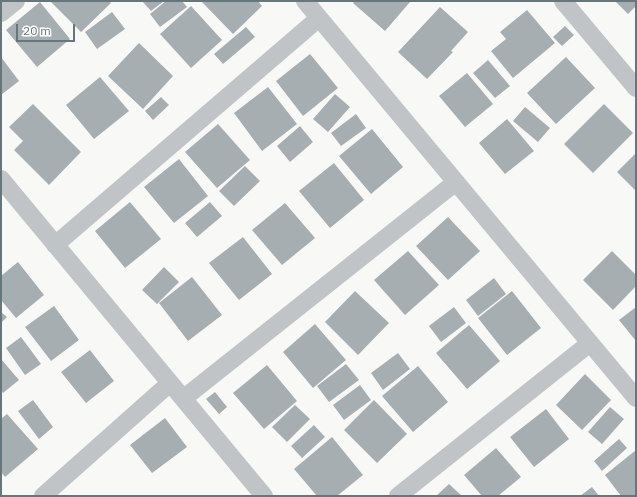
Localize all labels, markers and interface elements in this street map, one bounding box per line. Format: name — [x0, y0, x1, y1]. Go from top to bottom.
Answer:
scale bar — [18, 16, 77, 42]
text: 20 m — [23, 23, 51, 38]

